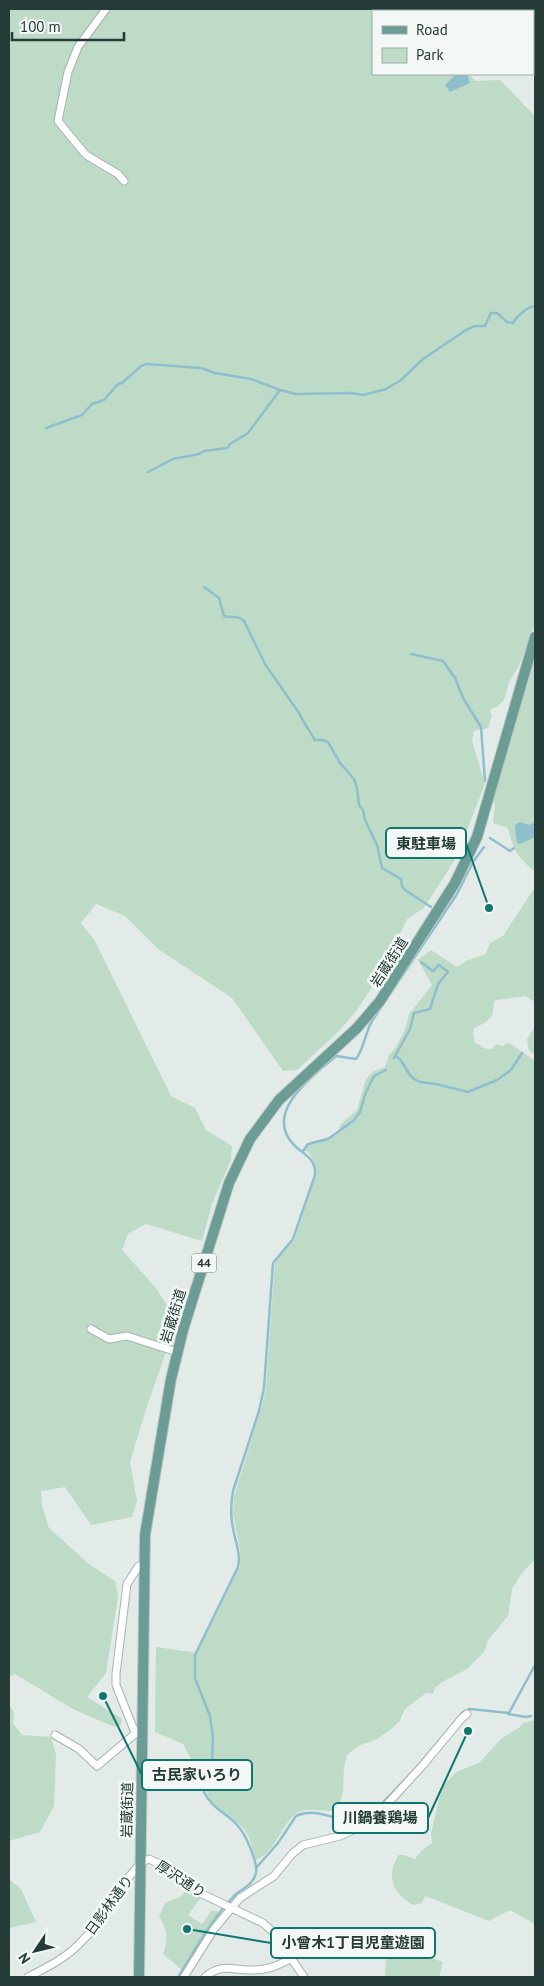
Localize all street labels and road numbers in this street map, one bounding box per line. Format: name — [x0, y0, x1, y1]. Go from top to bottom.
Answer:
street label: 岩蔵街道 — [366, 934, 412, 990]
road number: 44 — [192, 1254, 216, 1272]
street label: 岩蔵街道 — [156, 1287, 190, 1345]
street label: 岩蔵街道 — [118, 1782, 136, 1838]
street label: 厚沢通り — [153, 1856, 209, 1902]
street label: 日影林通り — [81, 1871, 137, 1939]

